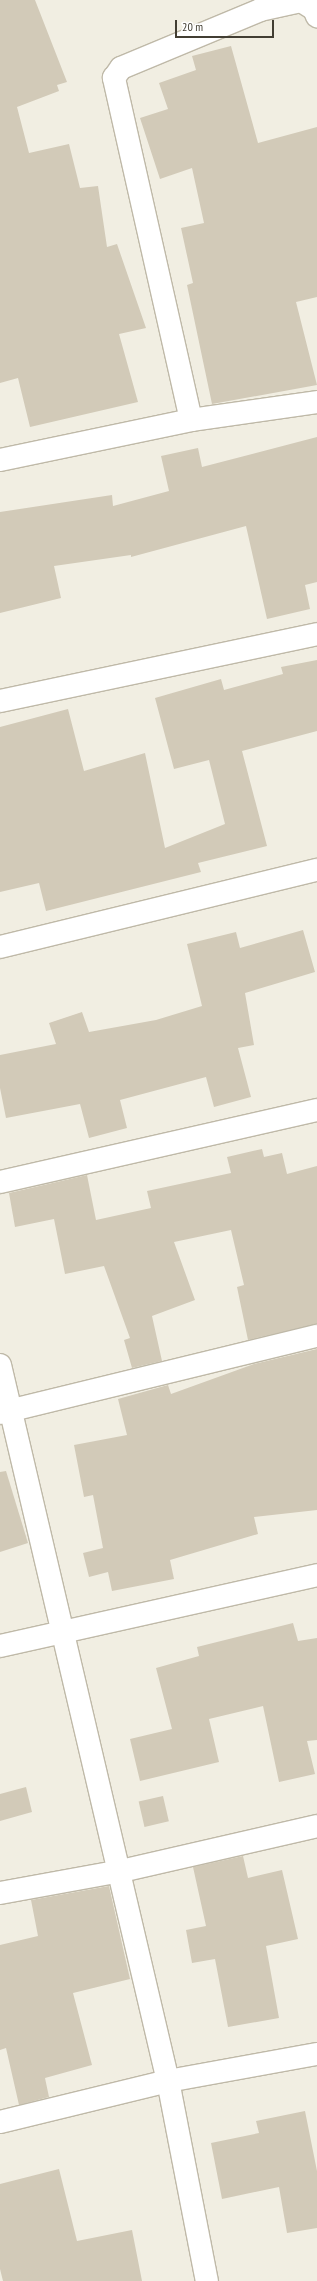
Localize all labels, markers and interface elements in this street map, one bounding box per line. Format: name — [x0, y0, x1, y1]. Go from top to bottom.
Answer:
scale bar — [177, 12, 276, 38]
text: 20 m — [182, 19, 203, 34]

